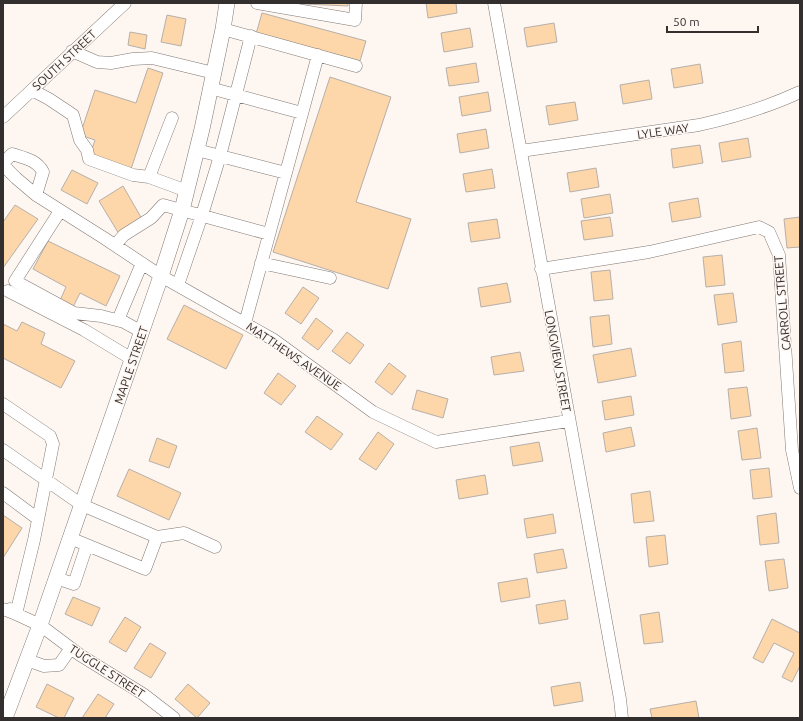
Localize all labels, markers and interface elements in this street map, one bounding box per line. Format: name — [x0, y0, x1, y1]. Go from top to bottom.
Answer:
scale bar — [667, 8, 758, 34]
text: 50 m — [673, 15, 700, 28]
street label: SOUTH STREET — [30, 27, 99, 93]
street label: LYLE WAY — [636, 121, 690, 141]
street label: CARROLL STREET — [771, 255, 793, 351]
street label: LONGVIEW STREET — [543, 309, 573, 413]
street label: MATTHEWS AVENUE — [244, 319, 344, 393]
street label: MAPLE STREET — [112, 324, 151, 406]
street label: TUGGLE STREET — [67, 642, 147, 700]

